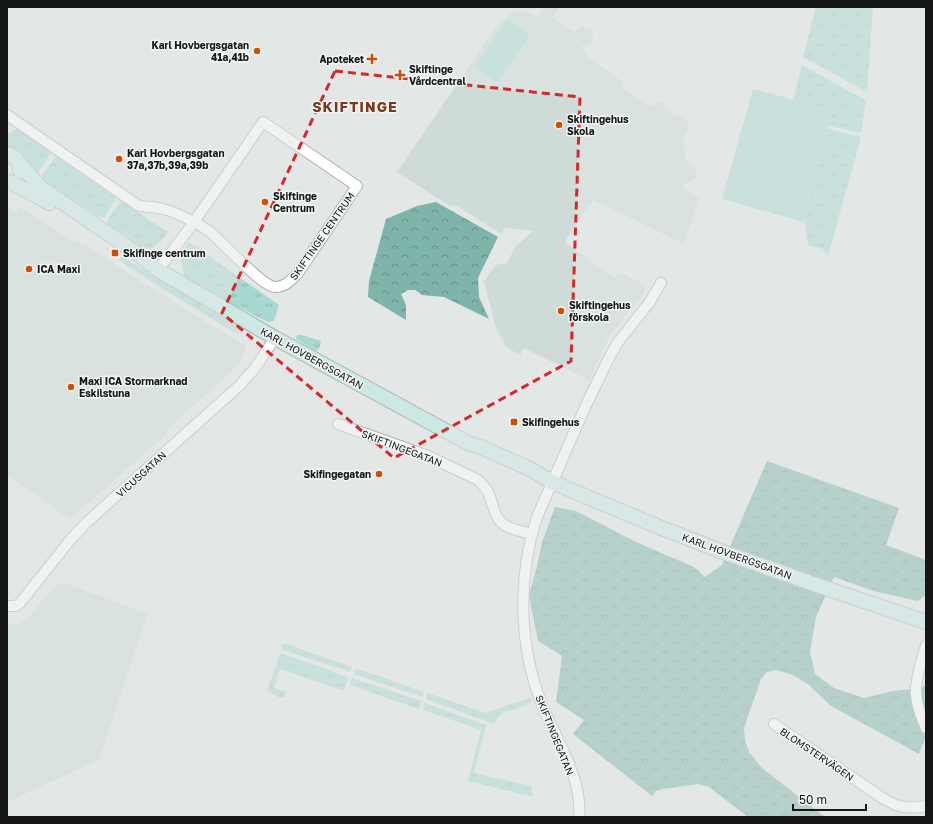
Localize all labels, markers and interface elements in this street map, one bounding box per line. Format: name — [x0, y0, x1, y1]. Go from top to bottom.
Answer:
place label: Karl Hovbergsgatan 41a,41b — [152, 39, 249, 63]
marker: Karl Hovbergsgatan 41a,41b — [252, 46, 262, 56]
place label: Apoteket — [319, 53, 364, 65]
marker: Apoteket — [367, 54, 377, 64]
place label: Skiftinge Vårdcentral — [409, 63, 466, 87]
marker: Skiftinge Vårdcentral — [394, 69, 406, 81]
district label: SKIFTINGE — [312, 98, 398, 115]
place label: Skiftingehus Skola — [567, 113, 629, 137]
marker: Skiftingehus Skola — [554, 120, 564, 130]
place label: Karl Hovbergsgatan 37a,37b,39a,39b — [127, 147, 224, 171]
marker: Karl Hovbergsgatan 37a,37b,39a,39b — [114, 154, 124, 164]
place label: Skiftinge Centrum — [273, 190, 317, 214]
street label: SKIFTINGE CENTRUM — [287, 190, 357, 282]
marker: Skiftinge Centrum — [260, 197, 270, 207]
place label: Skifinge centrum — [123, 247, 206, 259]
marker: Skifinge centrum — [110, 248, 120, 258]
place label: ICA Maxi — [37, 263, 80, 275]
marker: ICA Maxi — [24, 264, 34, 274]
place label: Skiftingehus förskola — [569, 299, 631, 323]
marker: Skiftingehus förskola — [556, 306, 566, 316]
street label: KARL HOVBERGSGATAN — [258, 325, 366, 391]
place label: Maxi ICA Stormarknad Eskilstuna — [79, 375, 187, 399]
marker: Maxi ICA Stormarknad Eskilstuna — [66, 382, 76, 392]
place label: Skifingehus — [522, 416, 580, 428]
marker: Skifingehus — [509, 417, 519, 427]
street label: SKIFTINGEGATAN — [360, 427, 444, 469]
street label: VICUSGATAN — [114, 449, 168, 499]
place label: Skifingegatan — [303, 468, 371, 480]
marker: Skifingegatan — [374, 469, 384, 479]
street label: KARL HOVBERGSGATAN — [681, 531, 793, 581]
street label: SKIFTINGEGATAN — [533, 693, 577, 777]
street label: BLOMSTERVÄGEN — [778, 724, 857, 783]
scale bar — [793, 786, 866, 812]
text: 50 m — [799, 792, 827, 807]

